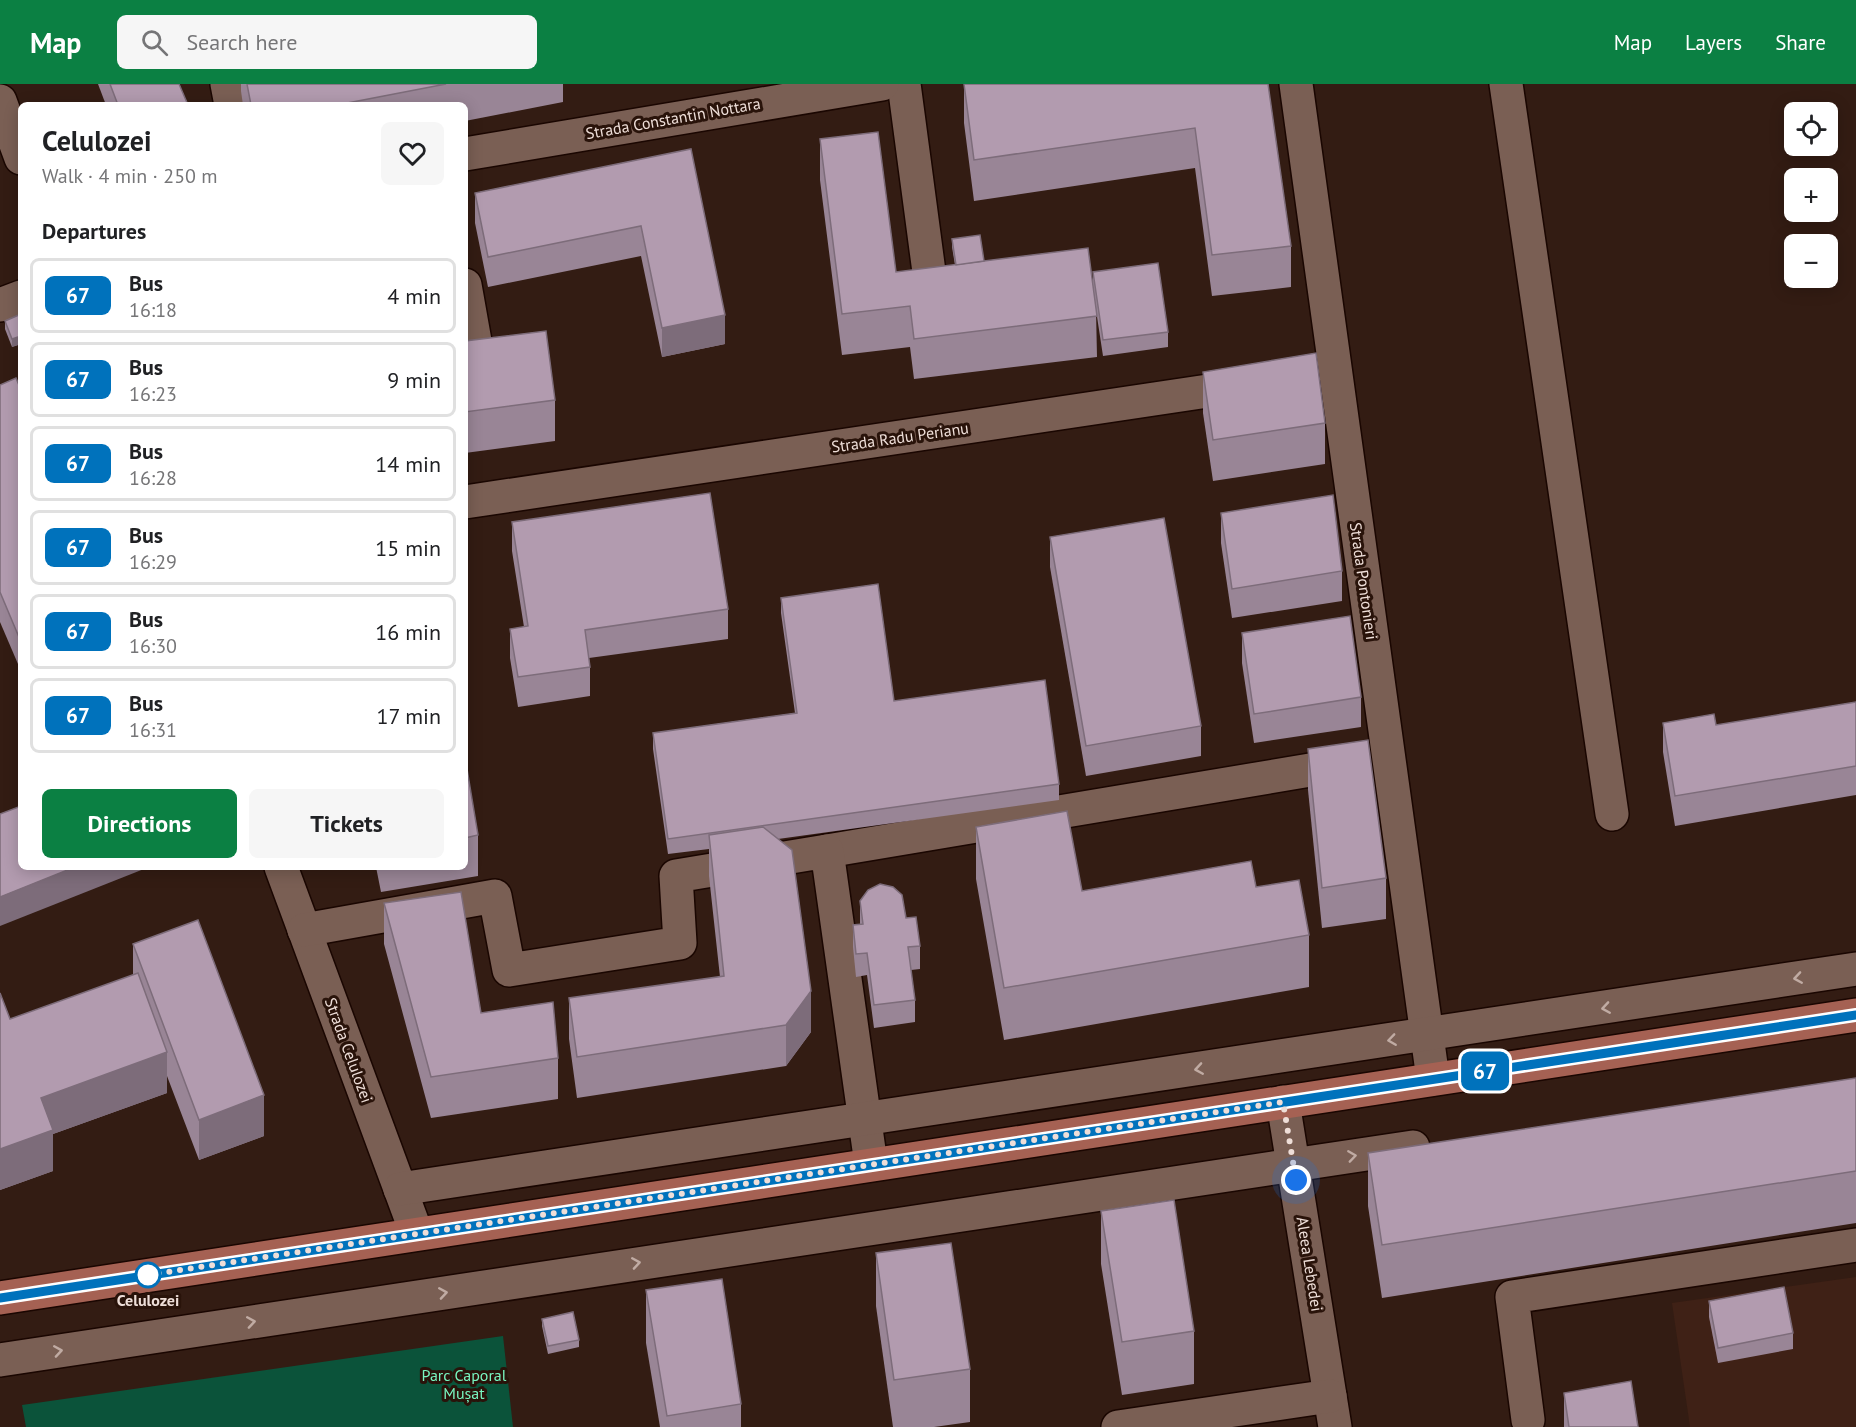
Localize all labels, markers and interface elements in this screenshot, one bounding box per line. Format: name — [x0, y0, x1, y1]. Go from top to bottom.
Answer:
search box — [117, 15, 537, 69]
text: Map — [30, 24, 81, 61]
icon: search — [138, 26, 171, 59]
text: Search here — [186, 28, 297, 56]
text: Map — [1614, 29, 1652, 56]
text: Layers — [1685, 29, 1742, 56]
text: Share — [1775, 29, 1826, 56]
street label: Strada Constantin Nottara — [584, 93, 762, 143]
map controls — [1784, 102, 1838, 288]
button: locate — [1784, 102, 1838, 156]
text: Celulozei — [42, 122, 152, 159]
button: heart — [381, 122, 444, 185]
text: Walk · 4 min · 250 m — [42, 163, 218, 189]
button: + — [1784, 168, 1838, 222]
text: Departures — [42, 217, 146, 245]
button: − — [1784, 234, 1838, 288]
text: Bus — [129, 269, 163, 297]
text: 67 — [66, 282, 90, 309]
text: 4 min — [387, 282, 441, 310]
text: 16:18 — [129, 297, 177, 323]
text: Bus — [129, 353, 163, 381]
text: 67 — [66, 366, 90, 393]
text: 9 min — [387, 366, 441, 394]
text: 16:23 — [129, 381, 177, 407]
street label: Strada Radu Perianu — [830, 417, 970, 457]
text: Bus — [129, 437, 163, 465]
text: 67 — [66, 450, 90, 477]
text: 14 min — [375, 450, 441, 478]
text: 16:28 — [129, 465, 177, 491]
text: Bus — [129, 521, 163, 549]
street label: Strada Pontonieri — [1346, 521, 1382, 641]
text: 67 — [66, 534, 90, 561]
text: 15 min — [375, 534, 441, 562]
text: 16:29 — [129, 549, 177, 575]
text: Bus — [129, 605, 163, 633]
text: 67 — [66, 618, 90, 645]
text: 16 min — [375, 618, 441, 646]
text: 16:30 — [129, 633, 177, 659]
text: Bus — [129, 689, 163, 717]
text: 67 — [66, 702, 90, 729]
text: 17 min — [377, 702, 441, 730]
text: 16:31 — [129, 717, 177, 743]
button: Directions — [42, 789, 237, 858]
button: Tickets — [249, 789, 444, 858]
one-way arrow — [1794, 971, 1803, 983]
street label: Strada Celulozei — [321, 995, 377, 1105]
one-way arrow — [1601, 1001, 1610, 1013]
one-way arrow — [1387, 1033, 1397, 1045]
line badge: 67 — [1458, 1052, 1512, 1090]
text: 67 — [1473, 1058, 1497, 1085]
one-way arrow — [1194, 1062, 1204, 1074]
one-way arrow — [1347, 1150, 1356, 1162]
your location — [1281, 1165, 1311, 1195]
street label: Aleea Lebedei — [1293, 1215, 1327, 1313]
one-way arrow — [632, 1258, 641, 1270]
marker: Celulozei — [135, 1262, 161, 1288]
one-way arrow — [439, 1287, 448, 1299]
place label: Celulozei — [117, 1290, 179, 1310]
one-way arrow — [246, 1316, 255, 1328]
one-way arrow — [53, 1345, 62, 1357]
park label: Parc Caporal Mușat — [422, 1365, 507, 1403]

